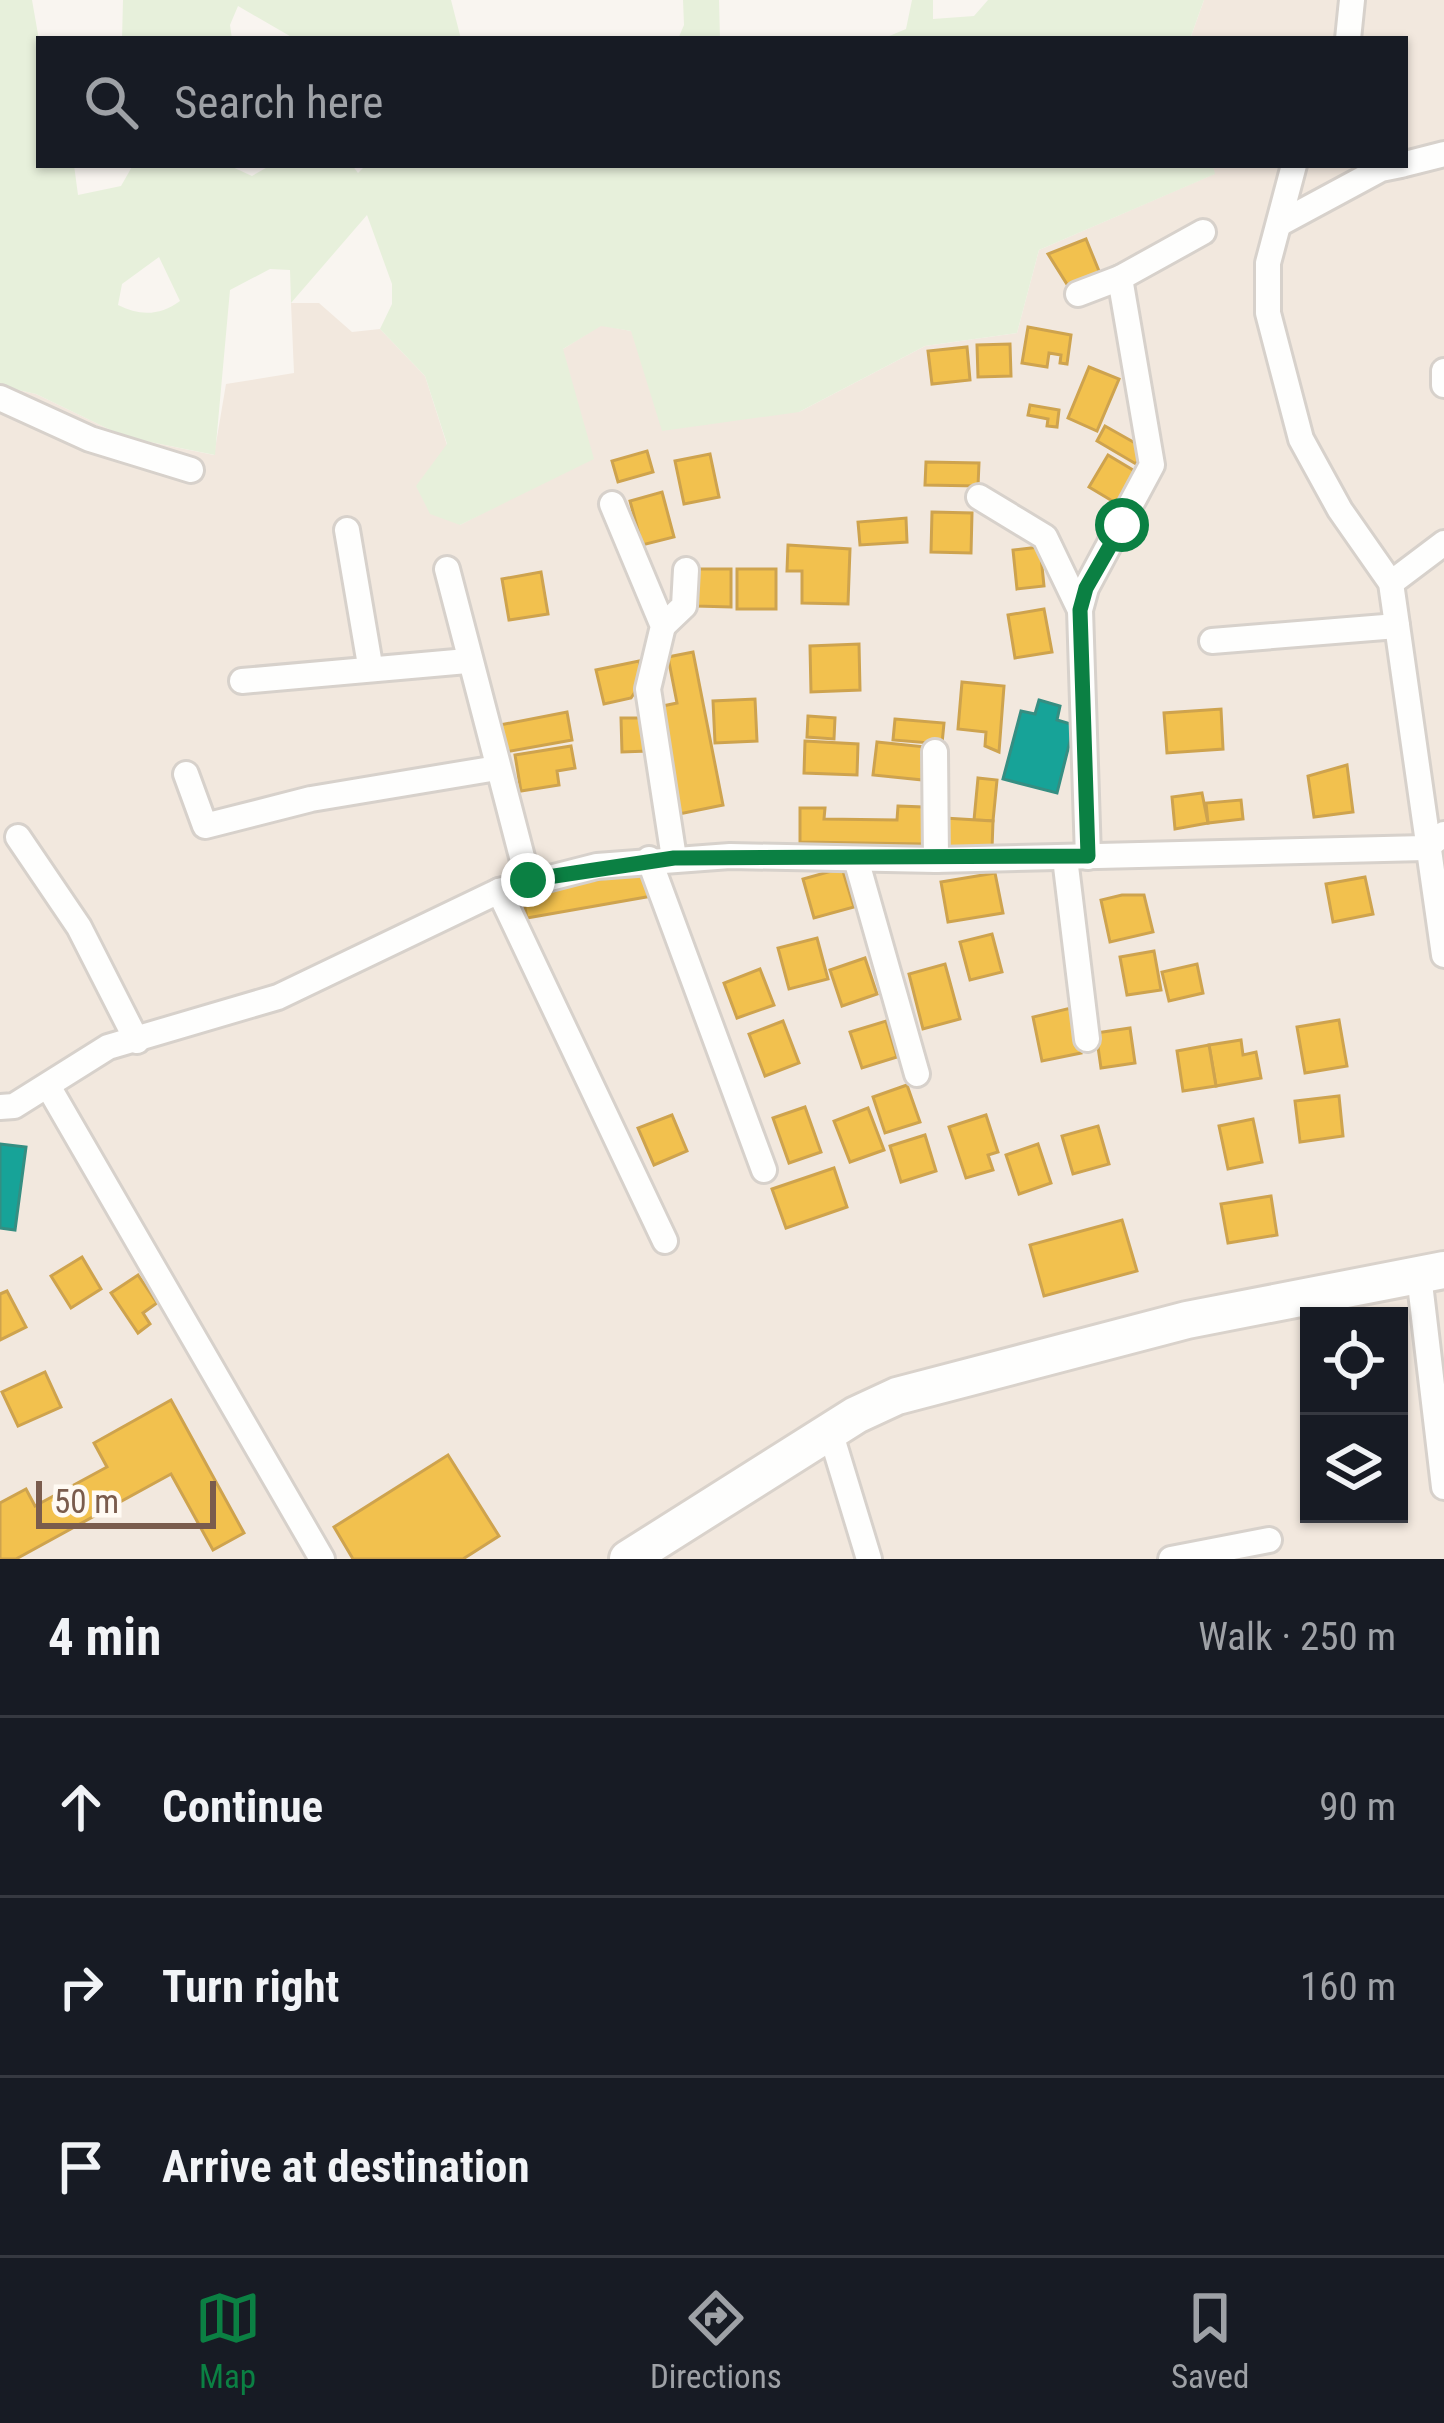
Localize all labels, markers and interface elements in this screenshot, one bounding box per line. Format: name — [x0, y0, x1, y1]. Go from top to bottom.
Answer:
search box — [36, 36, 1408, 168]
icon: search — [78, 69, 144, 135]
text: Search here — [174, 76, 383, 129]
route start — [1095, 498, 1149, 552]
route end — [501, 853, 555, 907]
map controls — [1300, 1307, 1408, 1523]
button: locate — [1300, 1307, 1408, 1415]
button: layers — [1300, 1415, 1408, 1523]
scale bar — [36, 1475, 216, 1528]
text: 50 m — [54, 1482, 119, 1521]
text: 4 min — [48, 1608, 161, 1667]
text: Walk · 250 m — [1198, 1614, 1396, 1660]
icon: ahead — [48, 1774, 114, 1840]
text: Continue — [162, 1780, 323, 1833]
text: 90 m — [1319, 1784, 1396, 1830]
icon: right — [48, 1954, 114, 2020]
text: Turn right — [162, 1960, 339, 2013]
text: 160 m — [1300, 1964, 1396, 2010]
icon: arrive — [48, 2134, 114, 2200]
text: Arrive at destination — [162, 2140, 530, 2193]
tab: Map — [195, 2285, 261, 2396]
tab: Directions — [650, 2285, 782, 2396]
tab: Saved — [1171, 2285, 1249, 2396]

